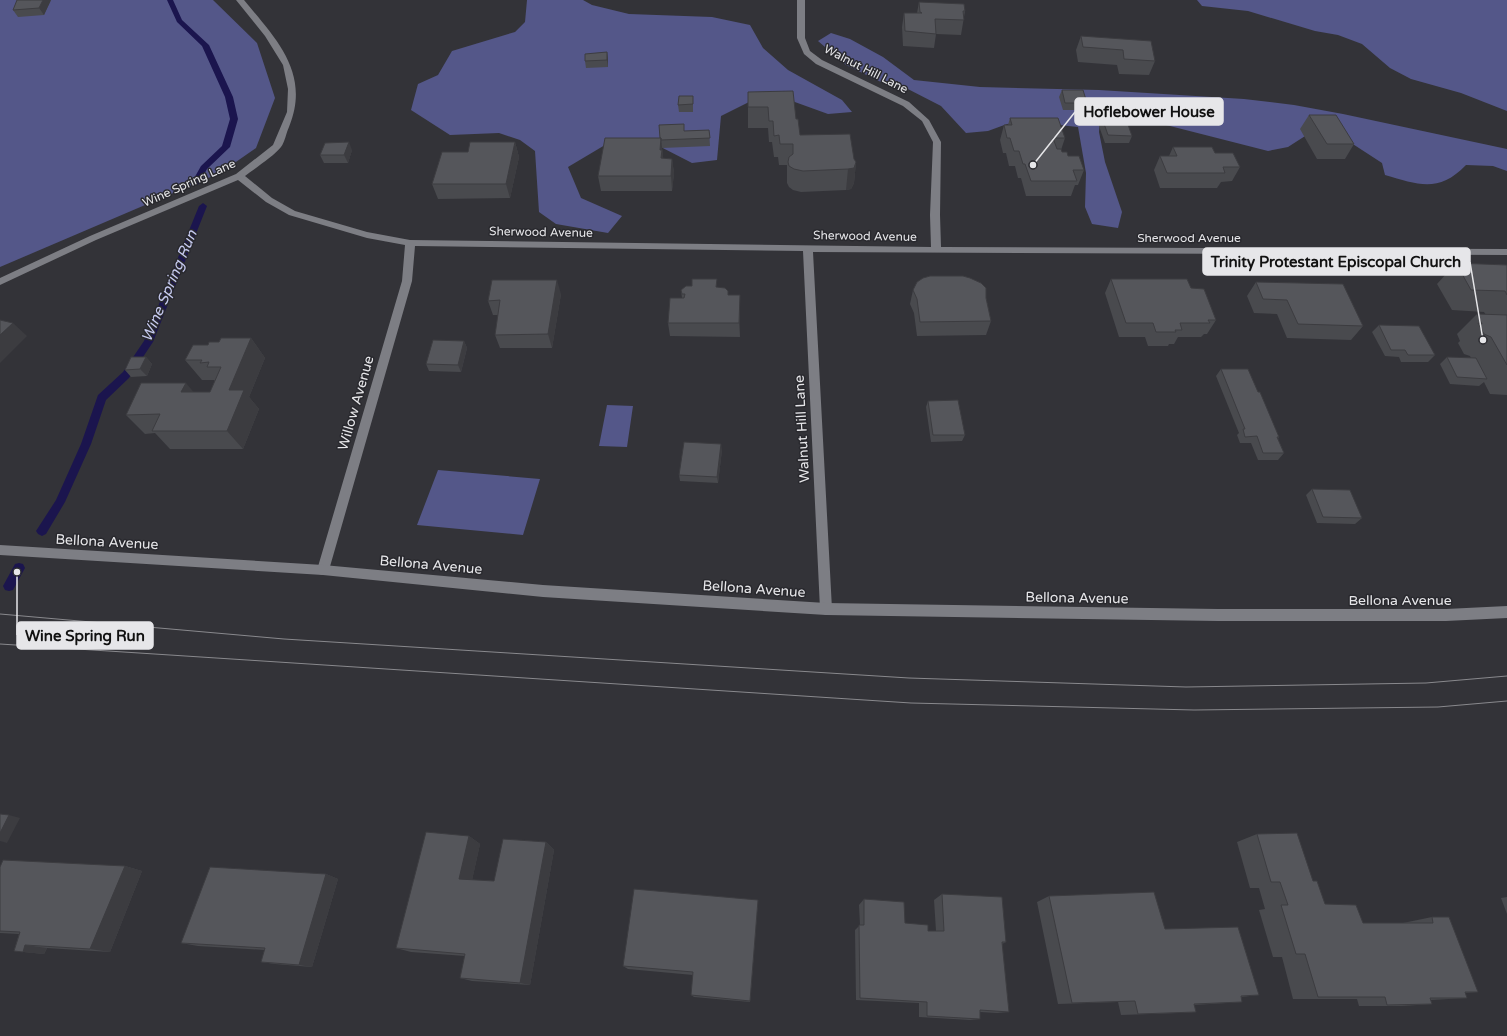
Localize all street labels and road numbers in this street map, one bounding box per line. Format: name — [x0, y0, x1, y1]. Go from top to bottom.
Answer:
street label: Walnut Hill Lane — [822, 42, 911, 96]
street label: Wine Spring Lane — [140, 156, 238, 210]
street label: Sherwood Avenue — [489, 224, 593, 240]
street label: Sherwood Avenue — [813, 228, 917, 244]
street label: Sherwood Avenue — [1137, 231, 1241, 245]
street label: Willow Avenue — [334, 354, 378, 452]
street label: Walnut Hill Lane — [791, 375, 813, 483]
street label: Bellona Avenue — [55, 531, 159, 553]
street label: Bellona Avenue — [379, 552, 483, 578]
street label: Bellona Avenue — [702, 577, 806, 601]
street label: Bellona Avenue — [1025, 589, 1129, 607]
street label: Bellona Avenue — [1348, 592, 1452, 609]

